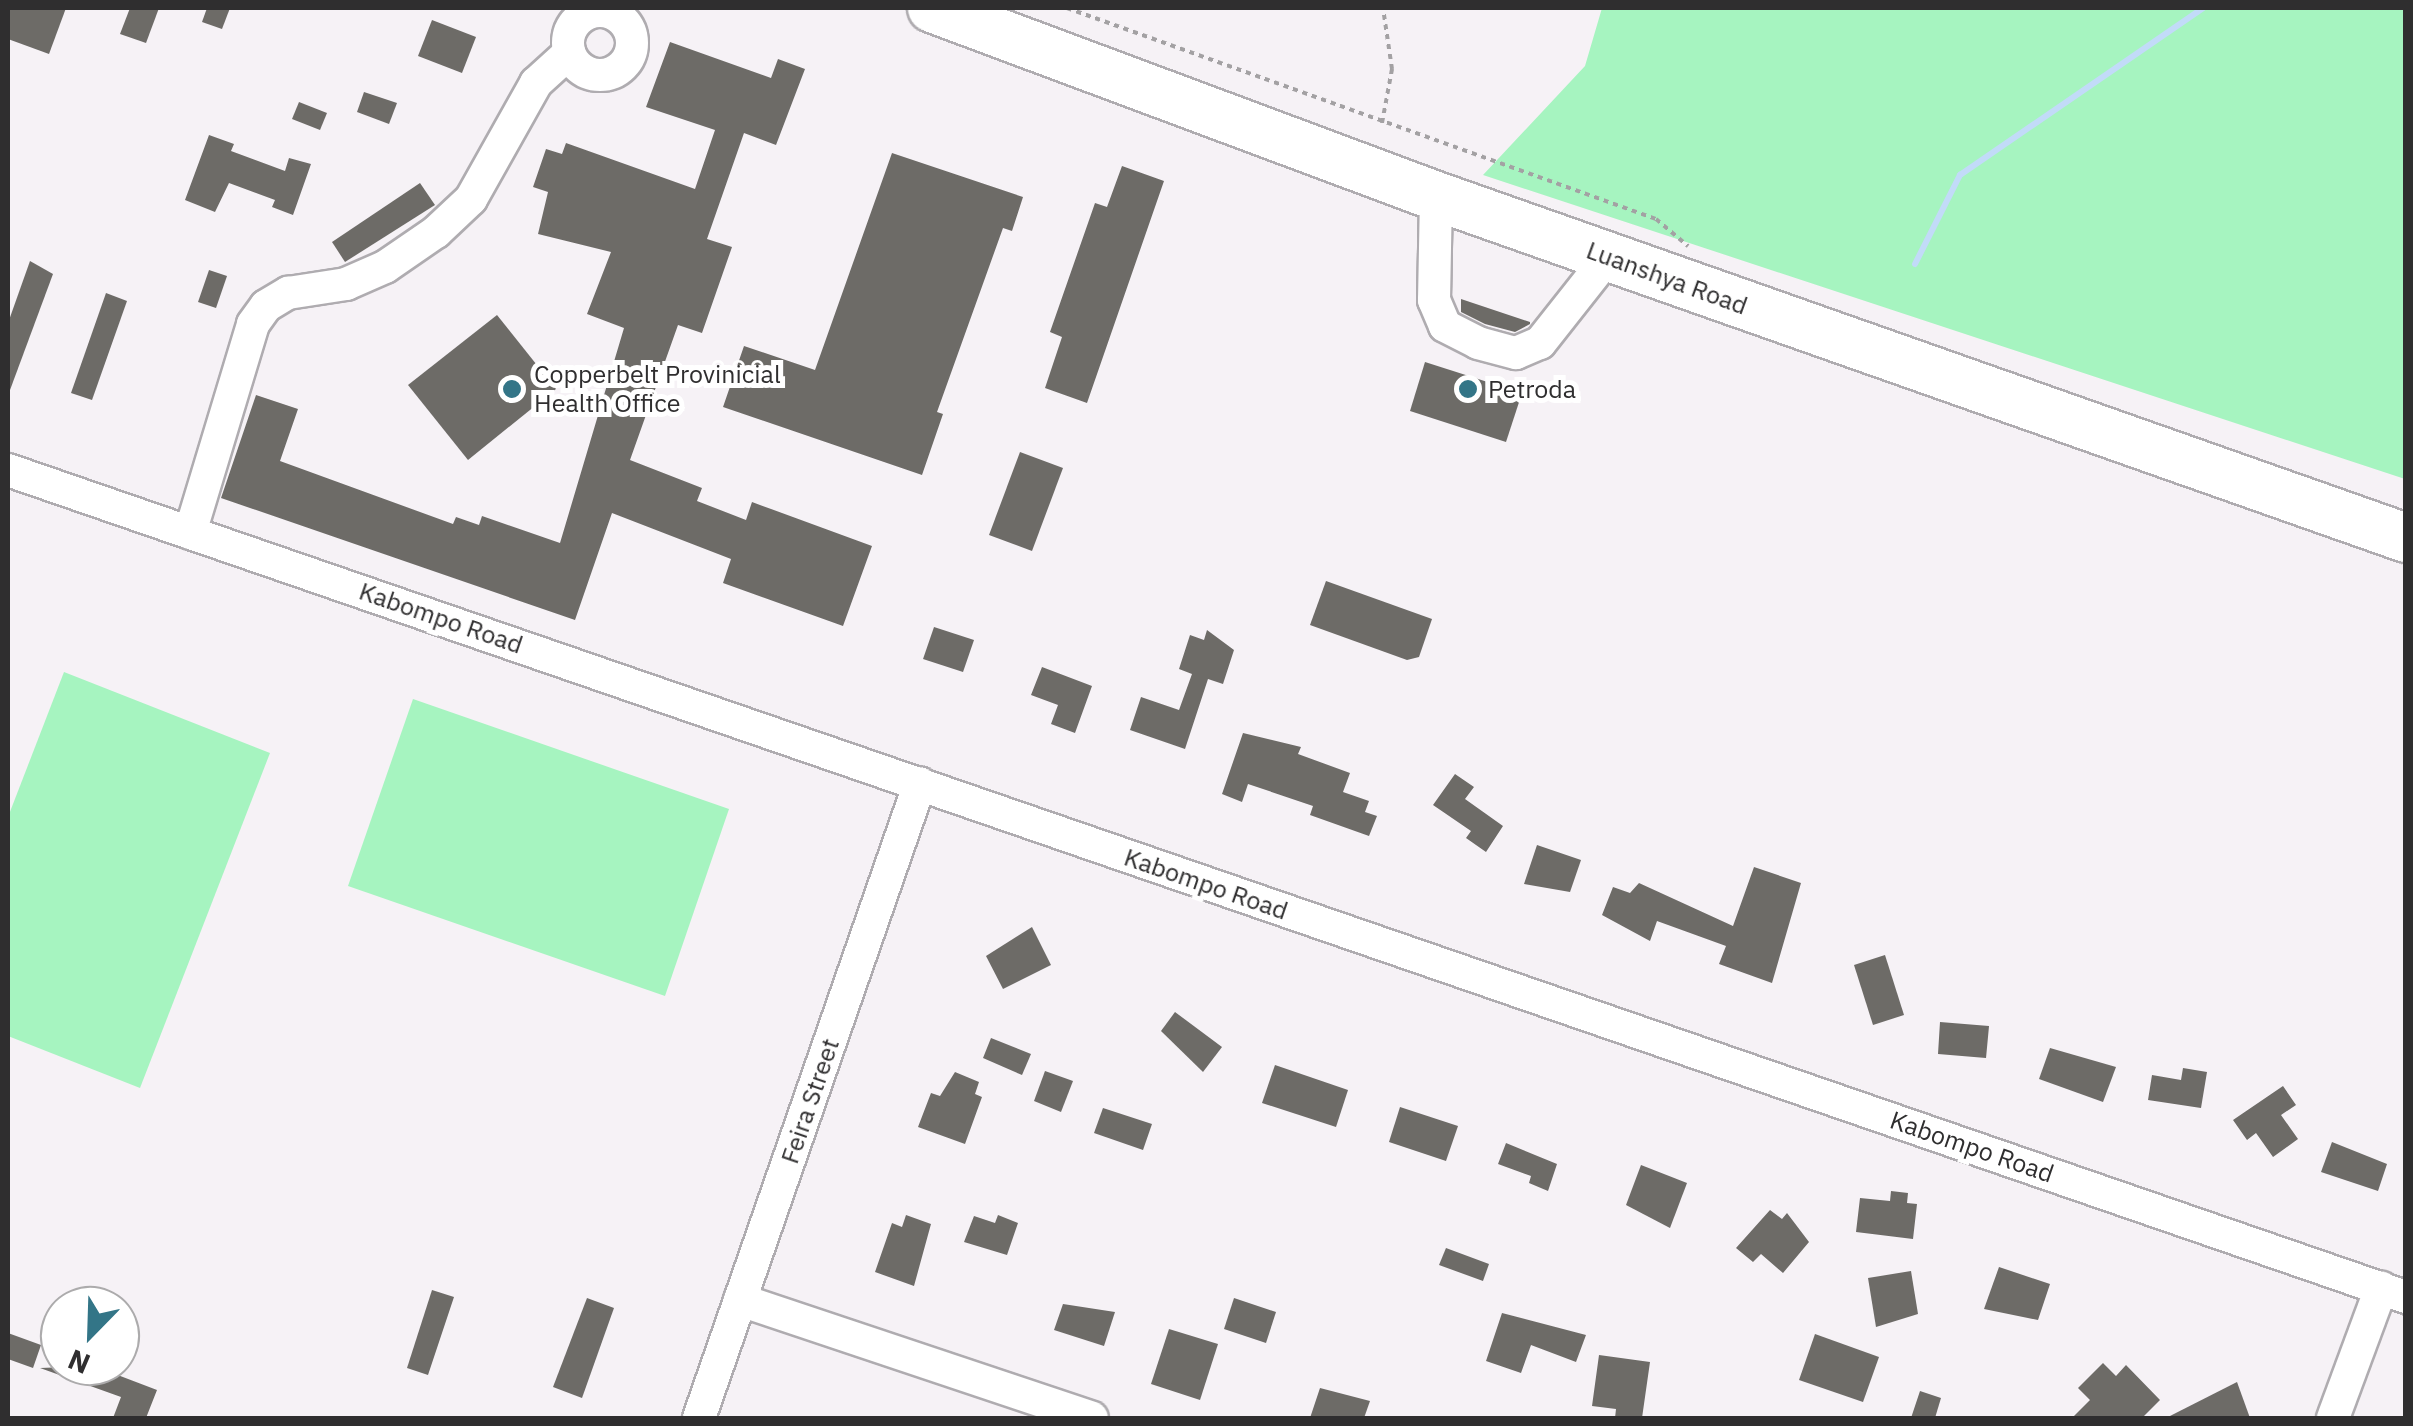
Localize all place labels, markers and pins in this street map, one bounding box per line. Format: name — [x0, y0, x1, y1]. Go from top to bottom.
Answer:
place label: Copperbelt Provinicial Health Office — [534, 360, 781, 419]
place label: Petroda — [1488, 374, 1576, 404]
marker: Copperbelt Provinicial Health Office — [499, 376, 525, 402]
marker: Petroda — [1457, 378, 1479, 400]

